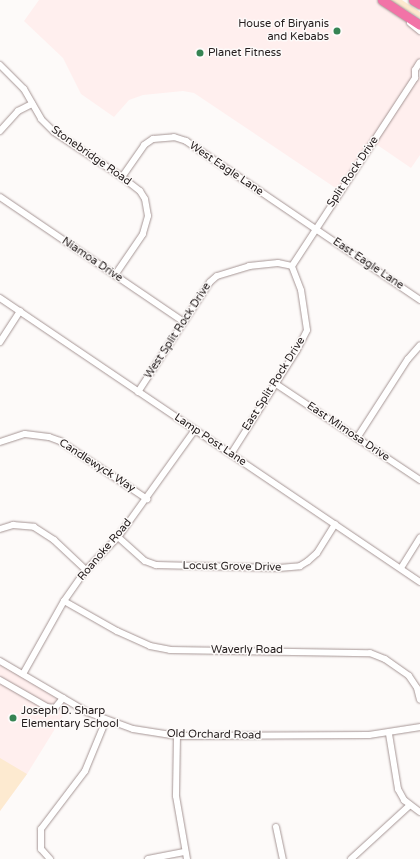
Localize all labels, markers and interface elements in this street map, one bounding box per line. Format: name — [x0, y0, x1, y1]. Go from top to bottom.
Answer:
place label: House of Biryanis and Kebabs — [238, 18, 329, 44]
marker: House of Biryanis and Kebabs — [332, 26, 342, 36]
place label: Planet Fitness — [208, 46, 281, 60]
marker: Planet Fitness — [195, 48, 205, 58]
street label: Stonebridge Road — [48, 123, 134, 189]
street label: Split Rock Drive — [324, 134, 382, 210]
street label: West Eagle Lane — [186, 139, 266, 199]
street label: Niamoa Drive — [59, 235, 125, 285]
street label: East Eagle Lane — [330, 235, 406, 293]
street label: West Split Rock Drive — [142, 281, 214, 381]
street label: East Split Rock Drive — [240, 335, 308, 433]
street label: East Mimosa Drive — [304, 399, 392, 465]
street label: Lamp Post Lane — [171, 411, 249, 469]
street label: Candlewyck Way — [56, 436, 138, 496]
street label: Roanoke Road — [75, 516, 135, 584]
street label: Locust Grove Drive — [182, 560, 282, 574]
street label: Waverly Road — [211, 643, 283, 657]
place label: Joseph D. Sharp Elementary School — [21, 705, 119, 731]
marker: Joseph D. Sharp Elementary School — [8, 713, 18, 723]
street label: Old Orchard Road — [167, 728, 261, 742]

